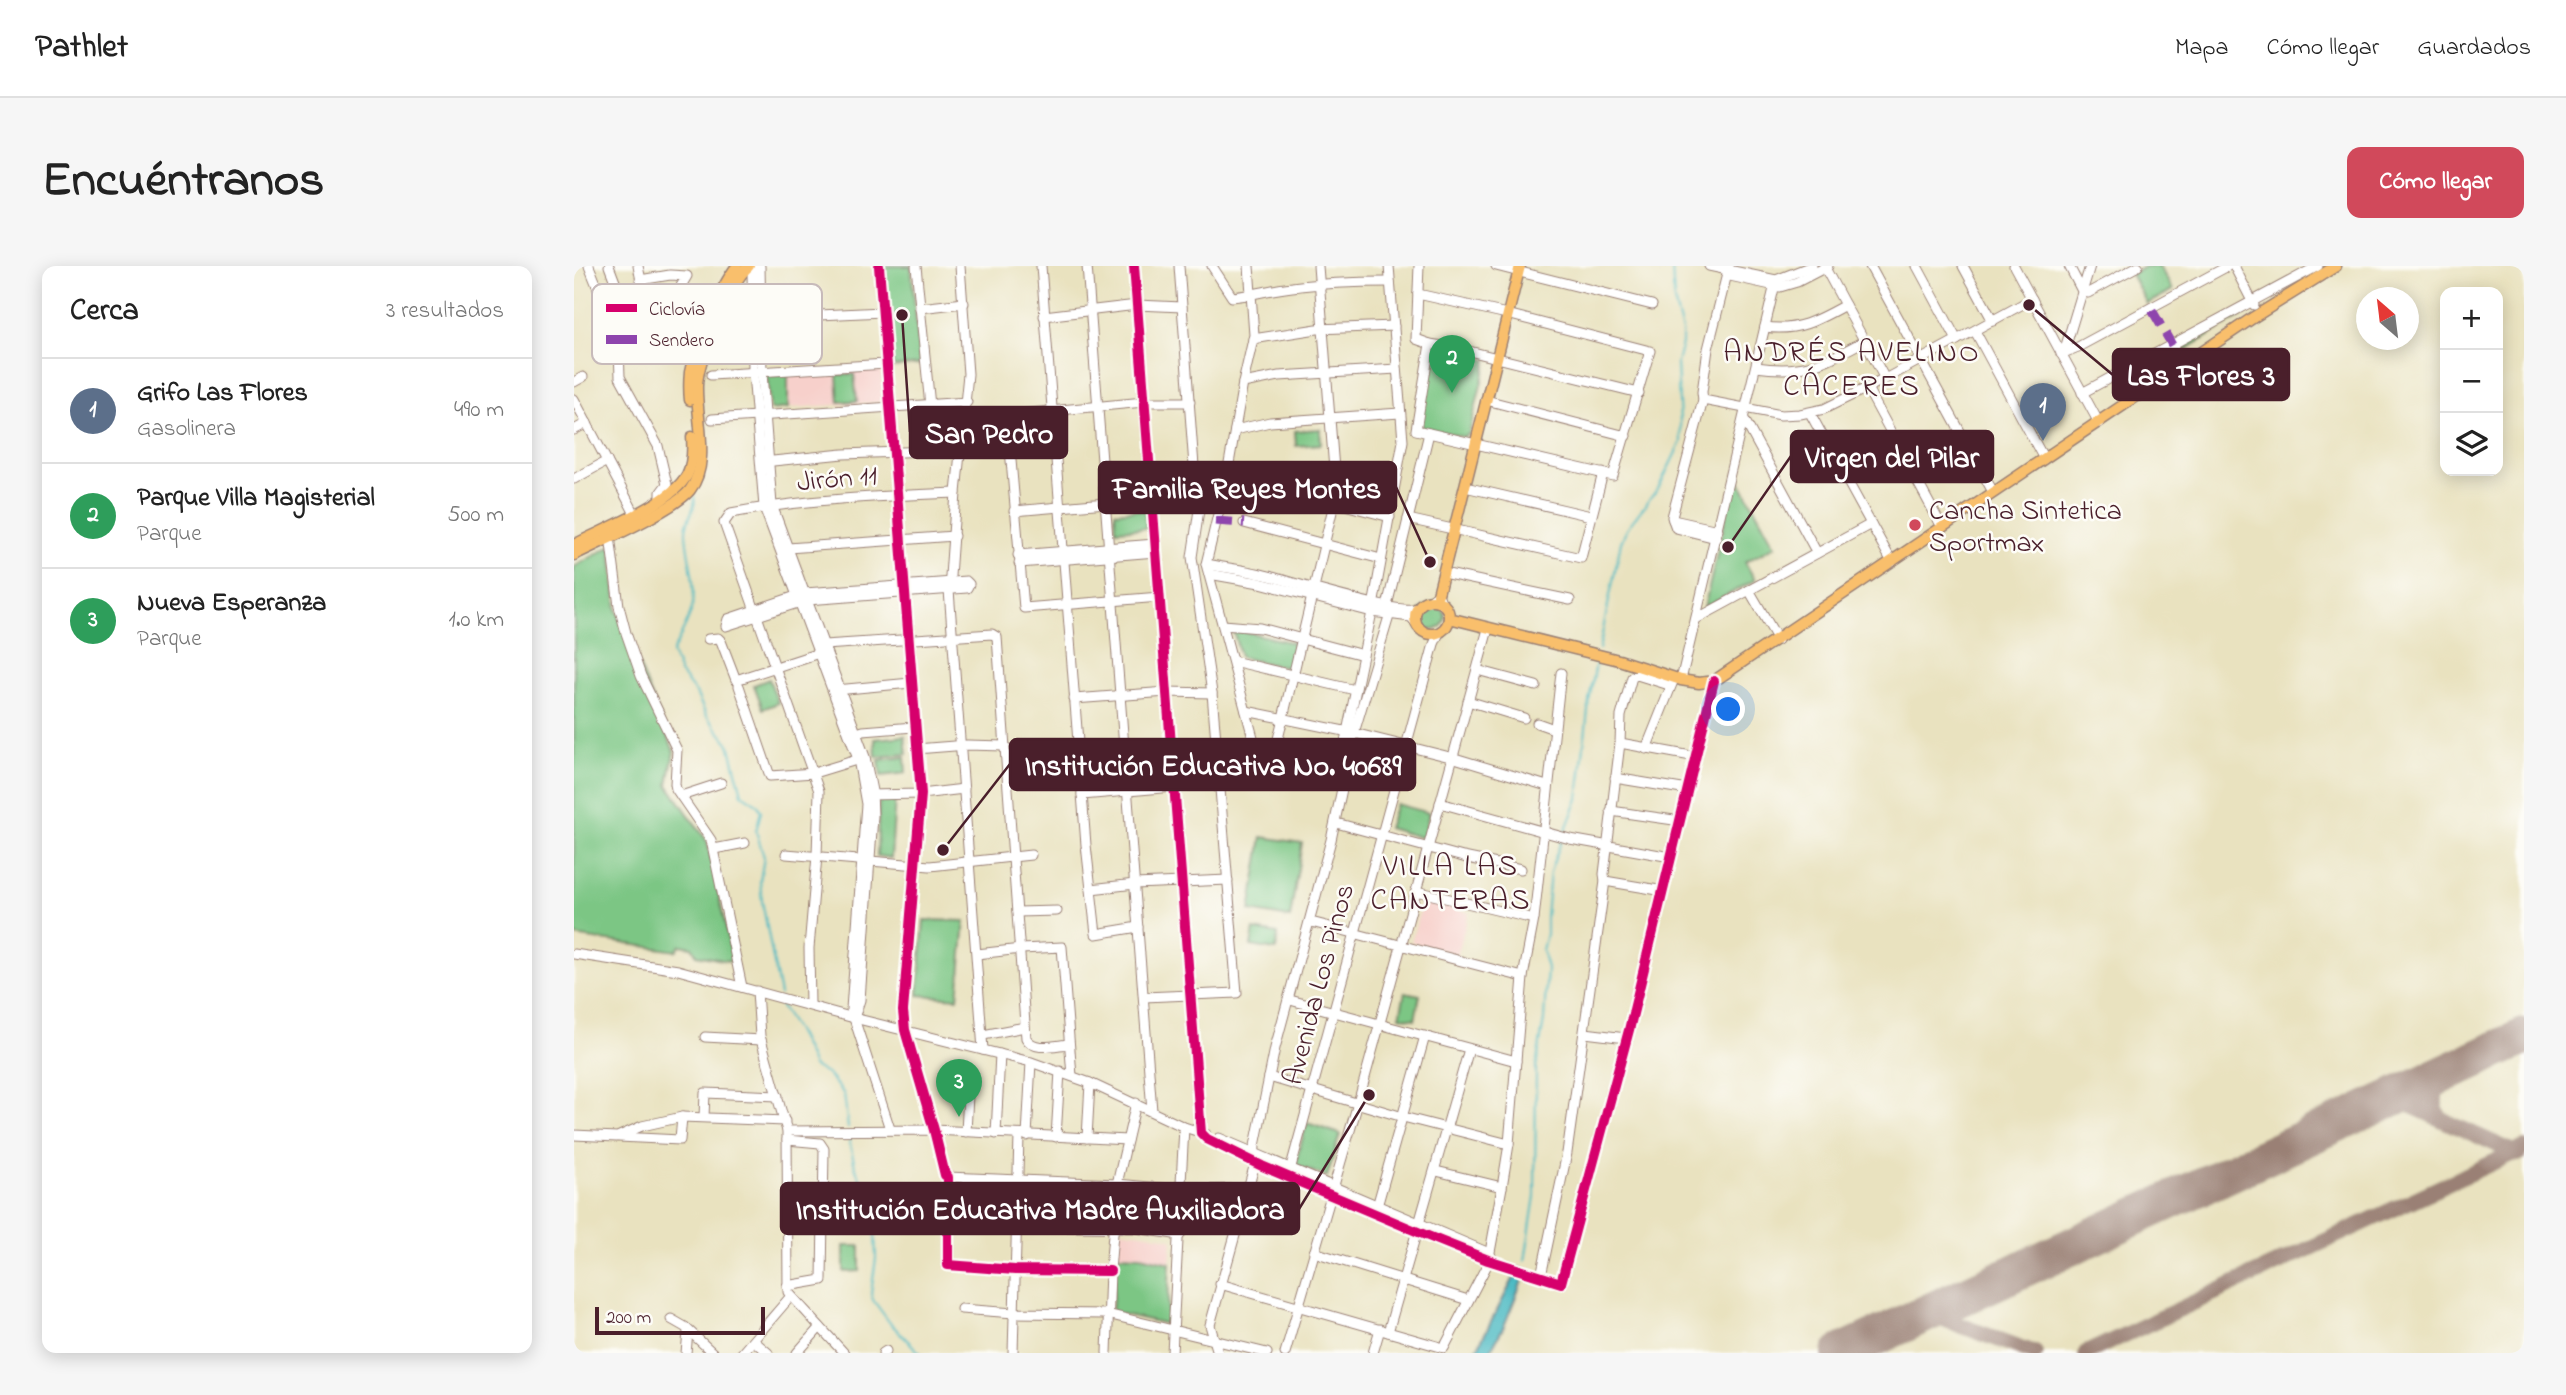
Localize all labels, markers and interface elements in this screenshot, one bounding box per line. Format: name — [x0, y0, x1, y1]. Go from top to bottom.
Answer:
text: Pathlet — [35, 24, 128, 72]
text: Mapa — [2175, 31, 2228, 66]
text: Cómo llegar — [2266, 31, 2379, 66]
text: Guardados — [2417, 31, 2531, 66]
text: Encuéntranos — [42, 146, 324, 218]
button: Cómo llegar — [2347, 147, 2524, 218]
legend — [592, 284, 822, 364]
north arrow — [2356, 287, 2419, 350]
map controls — [2440, 287, 2503, 476]
button: + — [2440, 287, 2503, 350]
text: Cerca — [70, 290, 139, 334]
text: 3 resultados — [386, 295, 504, 328]
text: Ciclovía — [649, 297, 705, 324]
text: Sendero — [649, 328, 714, 355]
district label: ANDRÉS AVELINO CÁCERES — [1723, 332, 1981, 410]
pin: 2 — [1429, 335, 1475, 393]
callout: Las Flores 3 — [2113, 349, 2289, 400]
button: − — [2440, 350, 2503, 413]
text: Las Flores 3 — [2127, 356, 2275, 400]
text: Grifo Las Flores — [137, 375, 308, 413]
pin: 1 — [2020, 383, 2066, 441]
text: 1 — [89, 394, 97, 427]
text: 490 m — [454, 394, 504, 427]
callout: San Pedro — [910, 407, 1067, 458]
text: Gasolinera — [137, 413, 236, 446]
button: layers — [2440, 413, 2503, 476]
text: San Pedro — [925, 414, 1053, 458]
callout: Virgen del Pilar — [1791, 431, 1993, 482]
text: Virgen del Pilar — [1804, 438, 1980, 483]
street label: Jirón 11 — [795, 457, 879, 504]
callout: Familia Reyes Montes — [1099, 462, 1396, 513]
text: Familia Reyes Montes — [1111, 469, 1381, 513]
text: Parque Villa Magisterial — [137, 480, 375, 518]
place label: Cancha Sintetica Sportmax — [1929, 492, 2122, 565]
text: 2 — [87, 499, 99, 532]
text: 500 m — [447, 499, 504, 532]
marker: Cancha Sintetica Sportmax — [1907, 517, 1923, 533]
text: Parque — [137, 518, 201, 551]
text: Nueva Esperanza — [137, 585, 326, 623]
text: 3 — [88, 604, 98, 637]
text: 1.0 km — [448, 604, 504, 637]
text: Parque — [137, 623, 201, 656]
your location — [1711, 692, 1745, 726]
callout: Institución Educativa No. 40689 — [1010, 739, 1415, 790]
text: Institución Educativa No. 40689 — [1024, 746, 1402, 790]
district label: VILLA LAS CANTERAS — [1371, 846, 1531, 924]
street label: Avenida Los Pinos — [1274, 880, 1367, 1090]
pin: 3 — [936, 1059, 982, 1117]
callout: Institución Educativa Madre Auxiliadora — [781, 1183, 1299, 1234]
text: Institución Educativa Madre Auxiliadora — [795, 1190, 1285, 1234]
scale bar — [595, 1304, 765, 1336]
text: 200 m — [606, 1305, 651, 1332]

